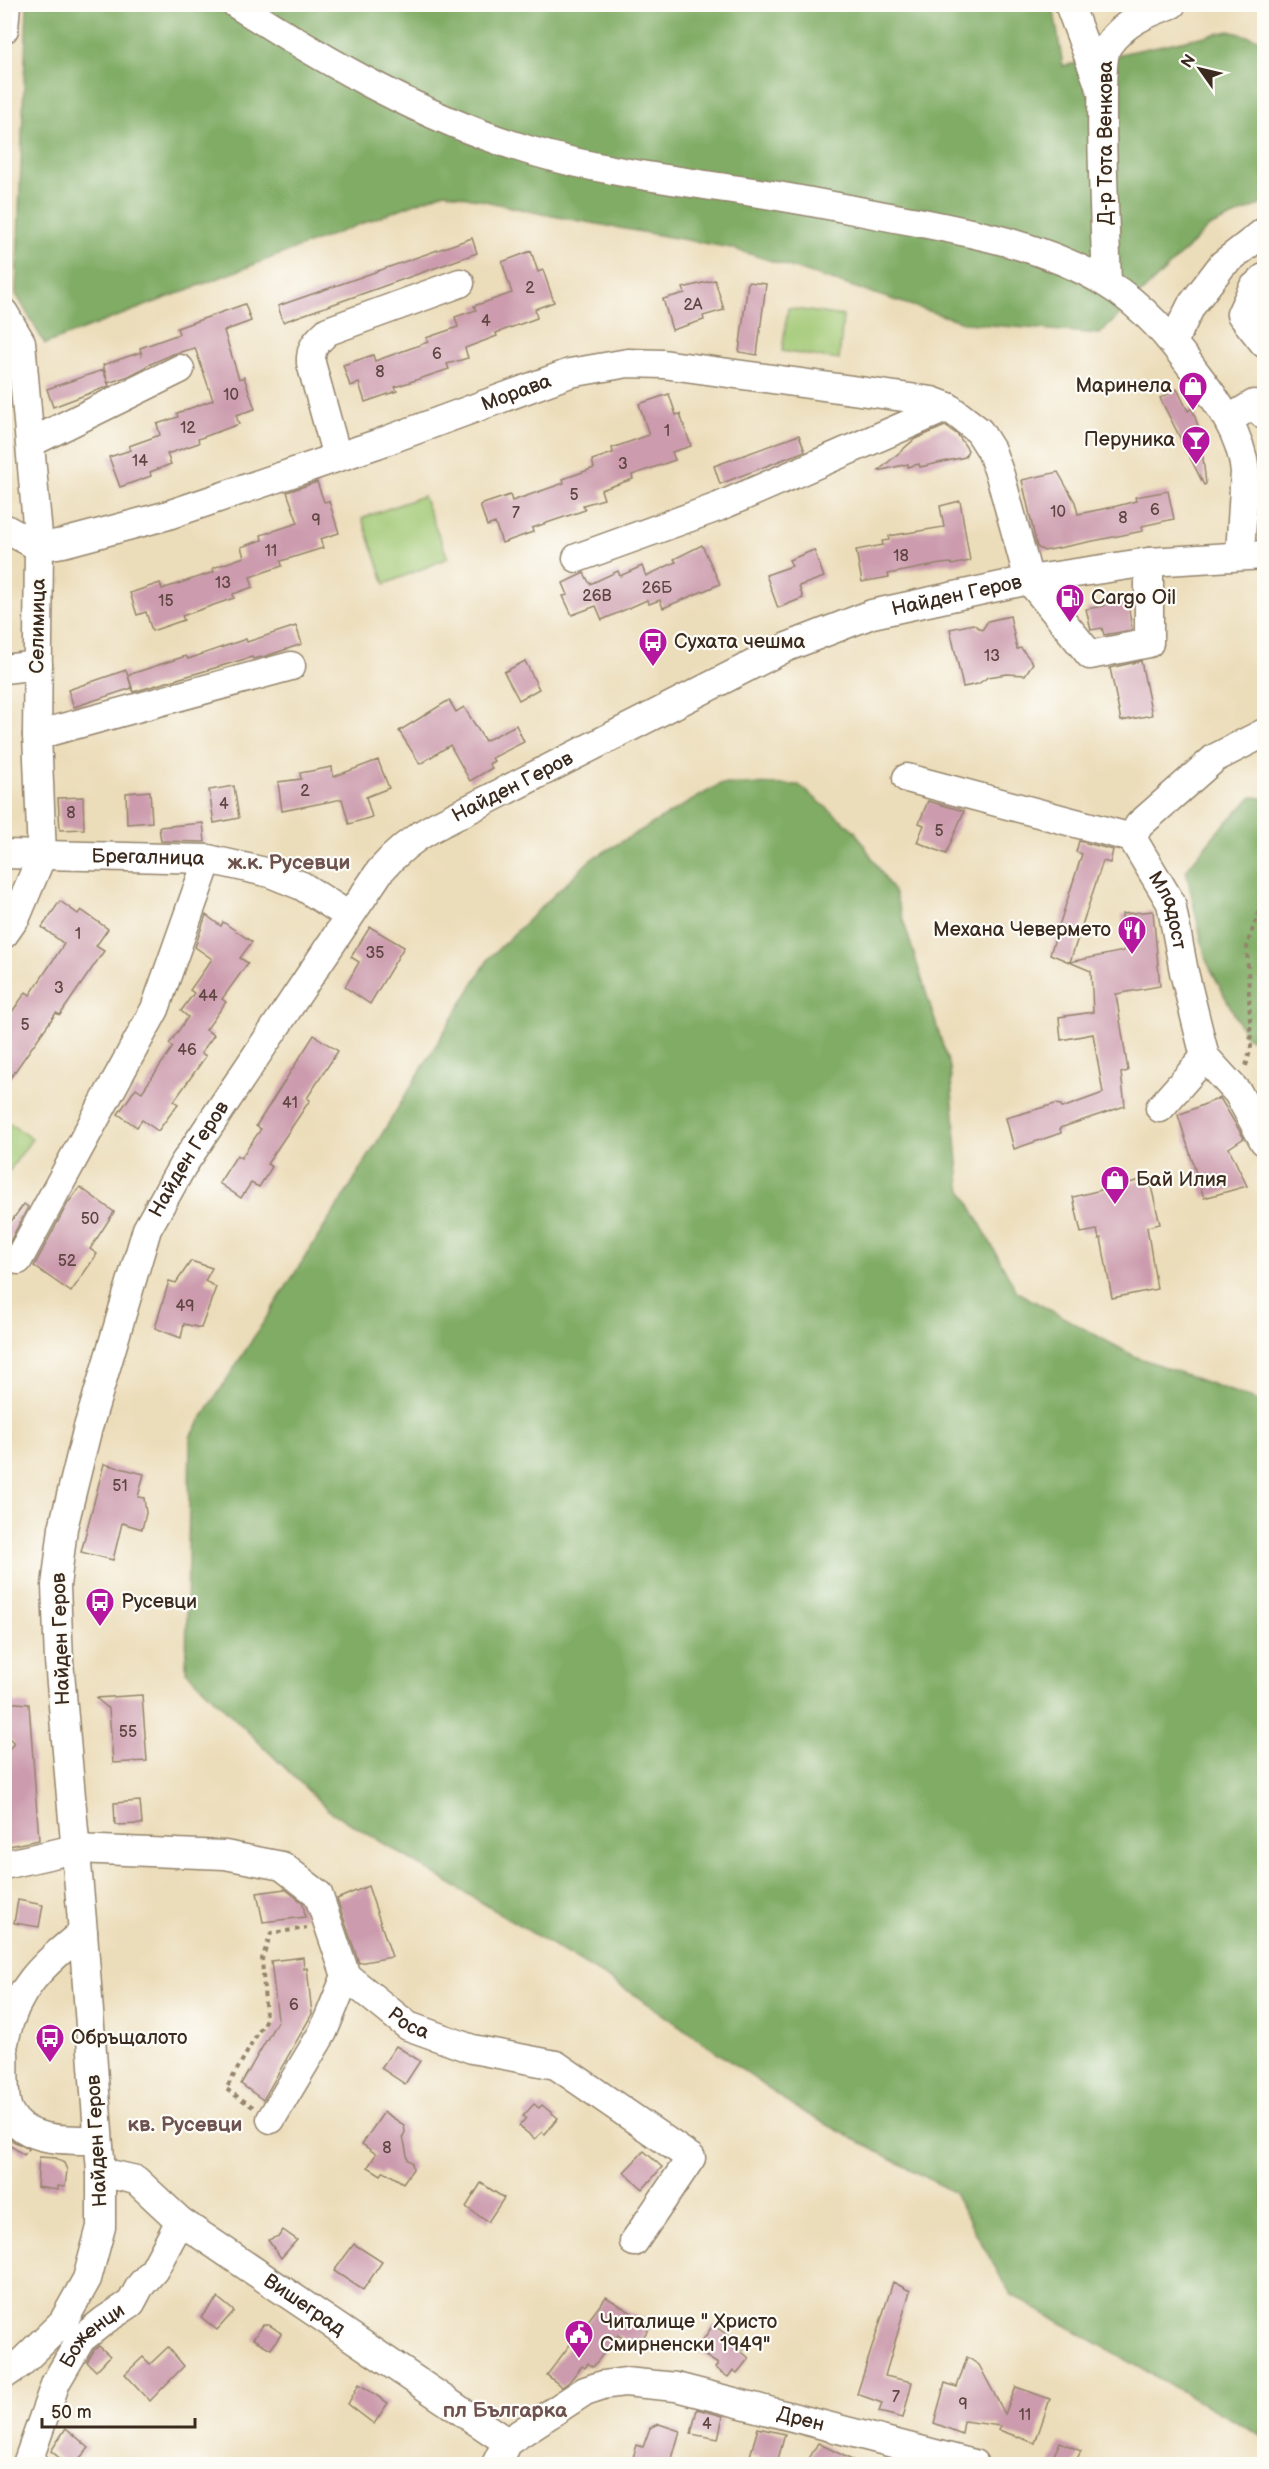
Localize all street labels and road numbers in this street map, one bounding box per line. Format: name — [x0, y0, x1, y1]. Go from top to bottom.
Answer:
street label: Д-р Тота Венкова — [1094, 61, 1118, 225]
street label: Морава — [478, 369, 555, 417]
street label: Найден Геров — [889, 570, 1025, 621]
street label: Селимица — [25, 578, 51, 674]
street label: Найден Геров — [448, 746, 577, 828]
street label: Брегалница — [91, 844, 205, 871]
street label: Младост — [1143, 867, 1192, 952]
street label: Найден Геров — [144, 1096, 235, 1222]
street label: Найден Геров — [47, 1572, 75, 1706]
street label: Роса — [382, 2002, 432, 2045]
street label: Найден Геров — [82, 2074, 112, 2208]
street label: Вишеград — [259, 2269, 350, 2341]
street label: Боженци — [55, 2298, 129, 2372]
street label: Дрен — [774, 2402, 827, 2437]

